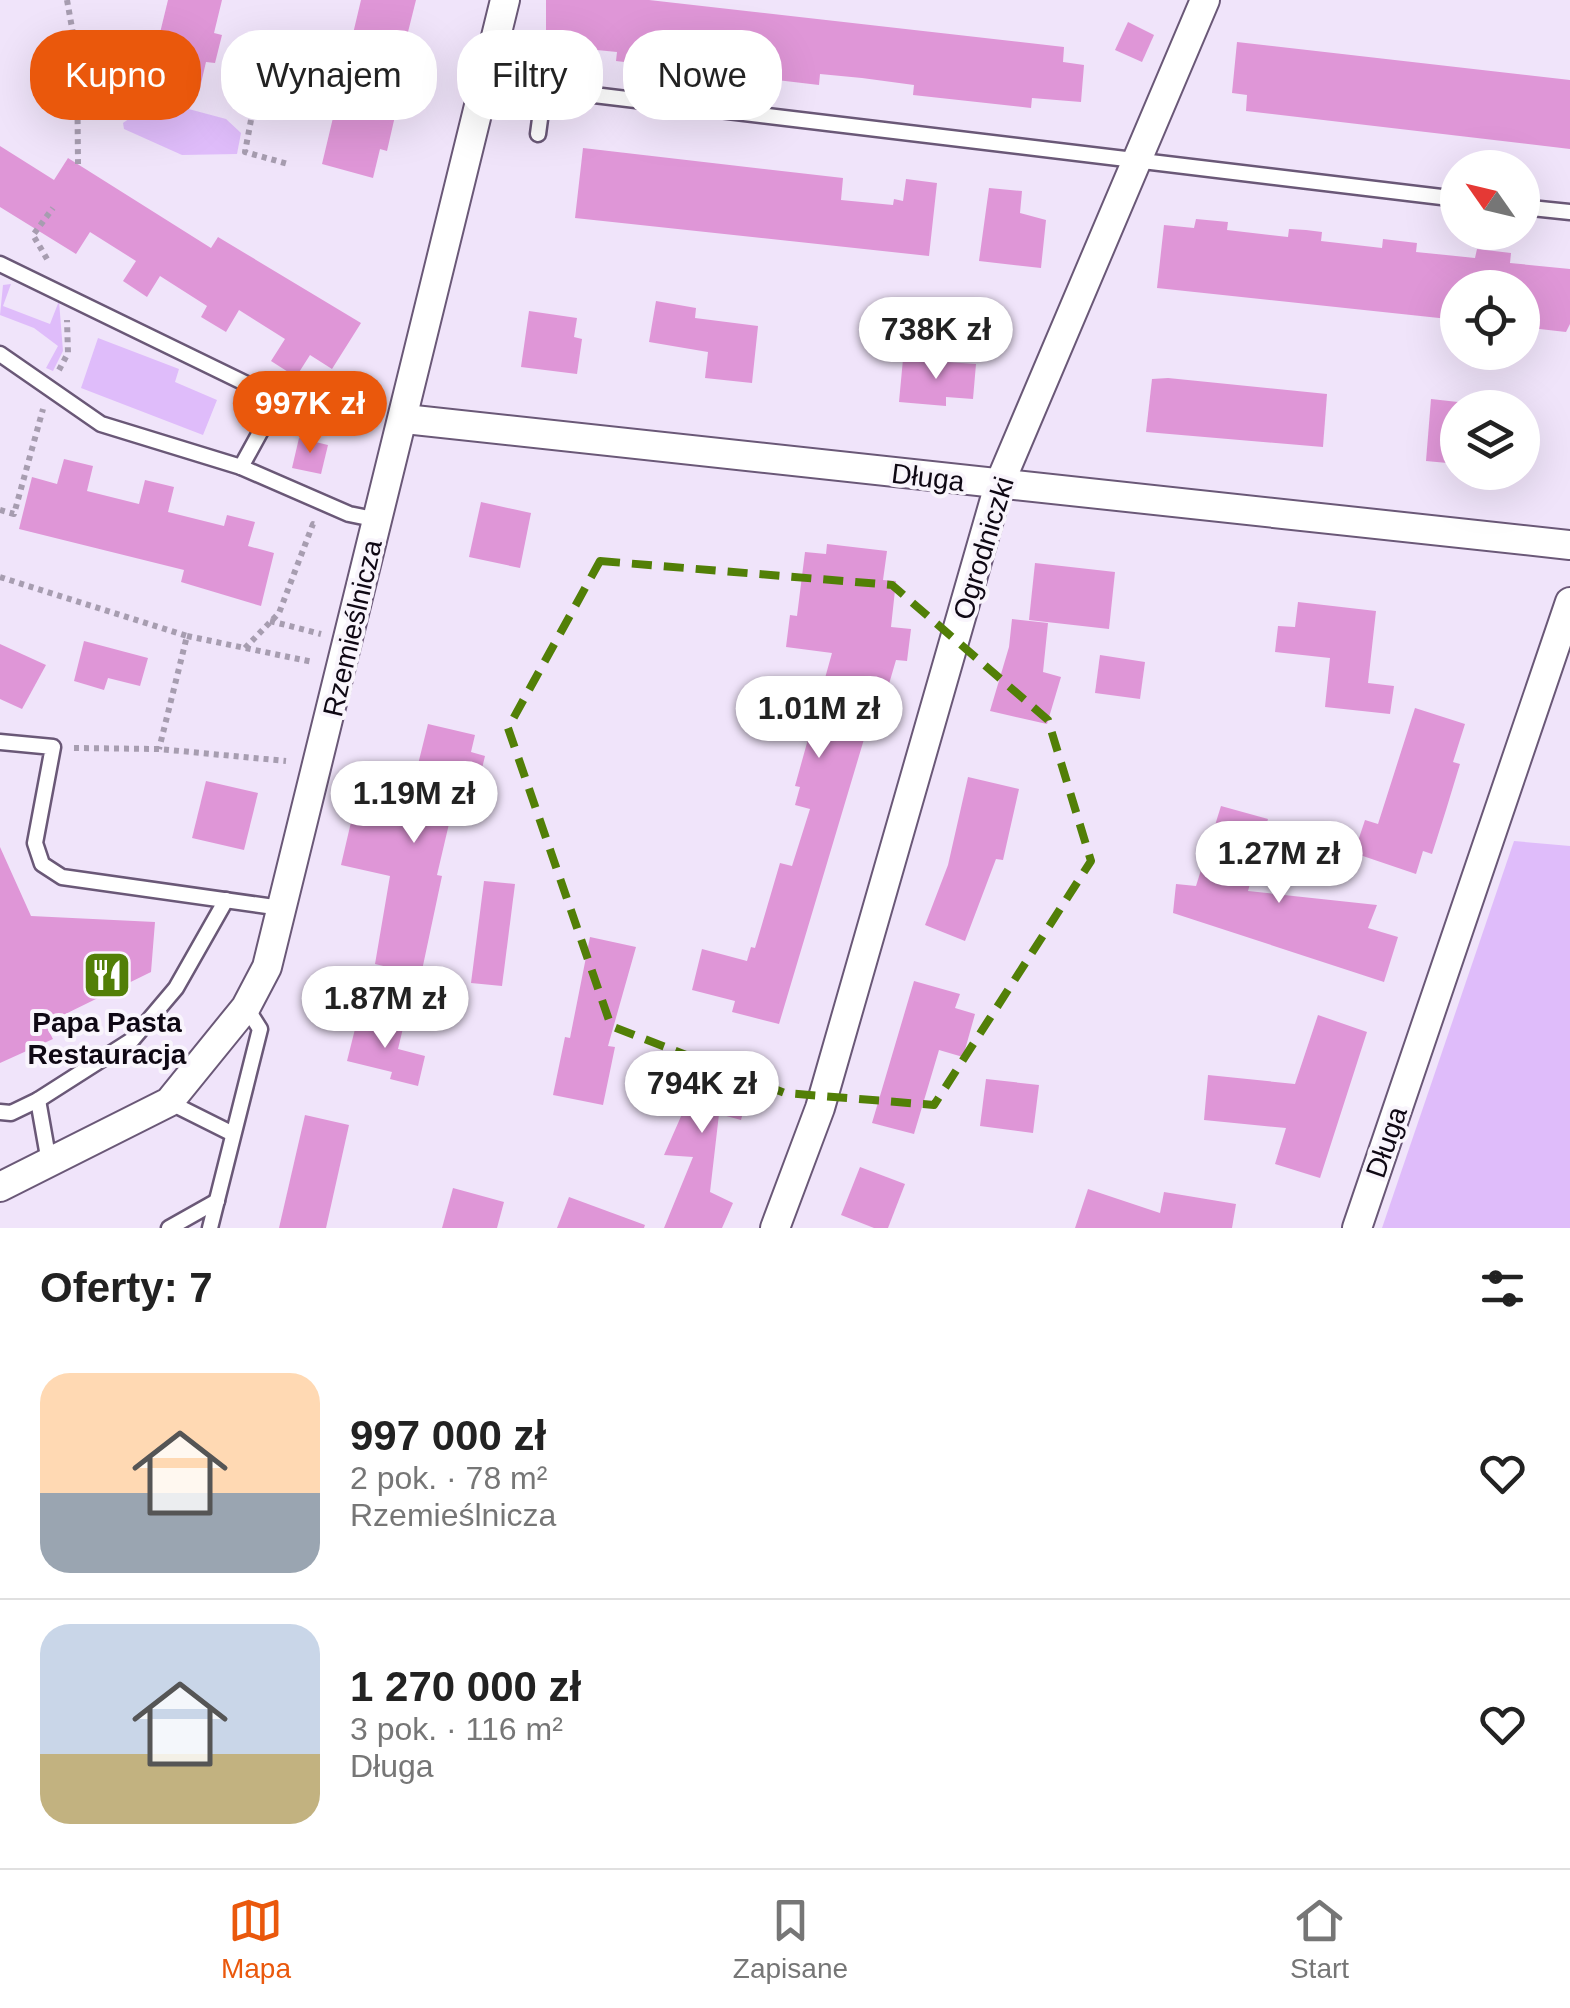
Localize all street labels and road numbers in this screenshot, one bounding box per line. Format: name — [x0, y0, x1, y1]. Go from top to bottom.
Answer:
street label: Długa — [890, 458, 967, 497]
street label: Ogrodniczki — [947, 473, 1020, 623]
street label: Rzemieślnicza — [317, 536, 388, 720]
street label: Długa — [1360, 1102, 1413, 1182]

